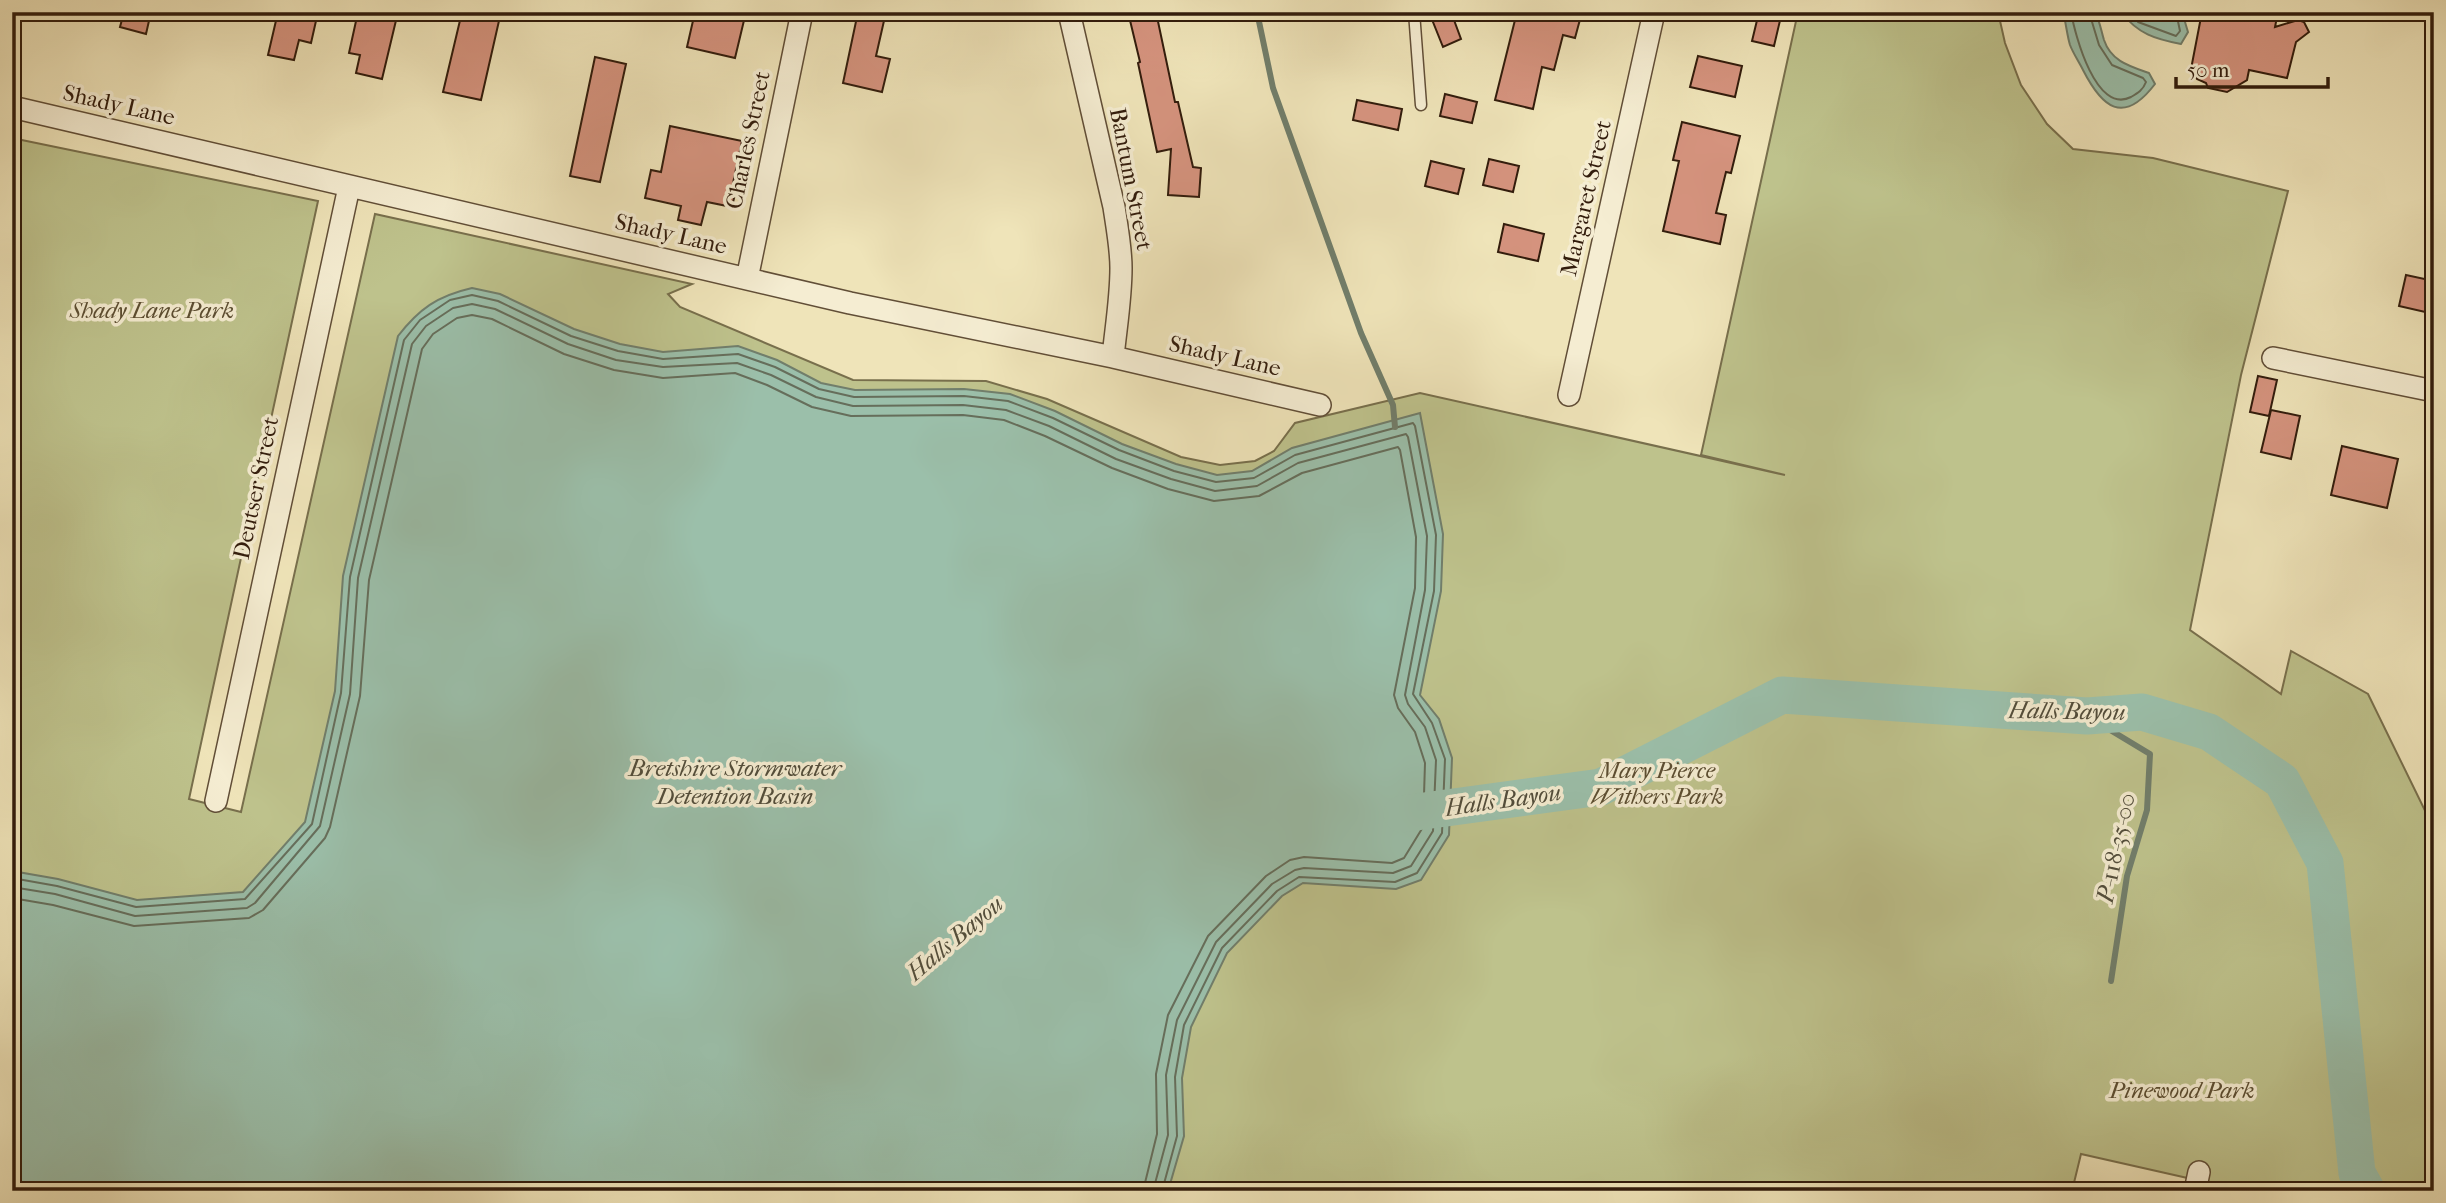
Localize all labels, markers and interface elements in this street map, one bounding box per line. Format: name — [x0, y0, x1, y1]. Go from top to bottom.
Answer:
scale bar — [2176, 46, 2329, 90]
text: 50 m — [2187, 58, 2230, 82]
street label: Charles Street — [720, 69, 776, 211]
street label: Shady Lane — [60, 79, 178, 131]
street label: Bantum Street — [1104, 105, 1158, 253]
street label: Margaret Street — [1555, 117, 1617, 279]
street label: Shady Lane — [612, 208, 730, 260]
park label: Shady Lane Park — [69, 297, 234, 324]
street label: Shady Lane — [1166, 330, 1284, 382]
street label: Deutser Street — [228, 414, 284, 562]
water label: Halls Bayou — [2007, 696, 2126, 726]
water label: Bretshire Stormwater Detention Basin — [627, 754, 843, 810]
park label: Mary Pierce Withers Park — [1590, 757, 1724, 810]
water label: Halls Bayou — [1442, 778, 1563, 822]
water label: P-118-35-00 — [2090, 791, 2141, 906]
water label: Halls Bayou — [900, 890, 1009, 987]
park label: Pinewood Park — [2108, 1077, 2255, 1104]

